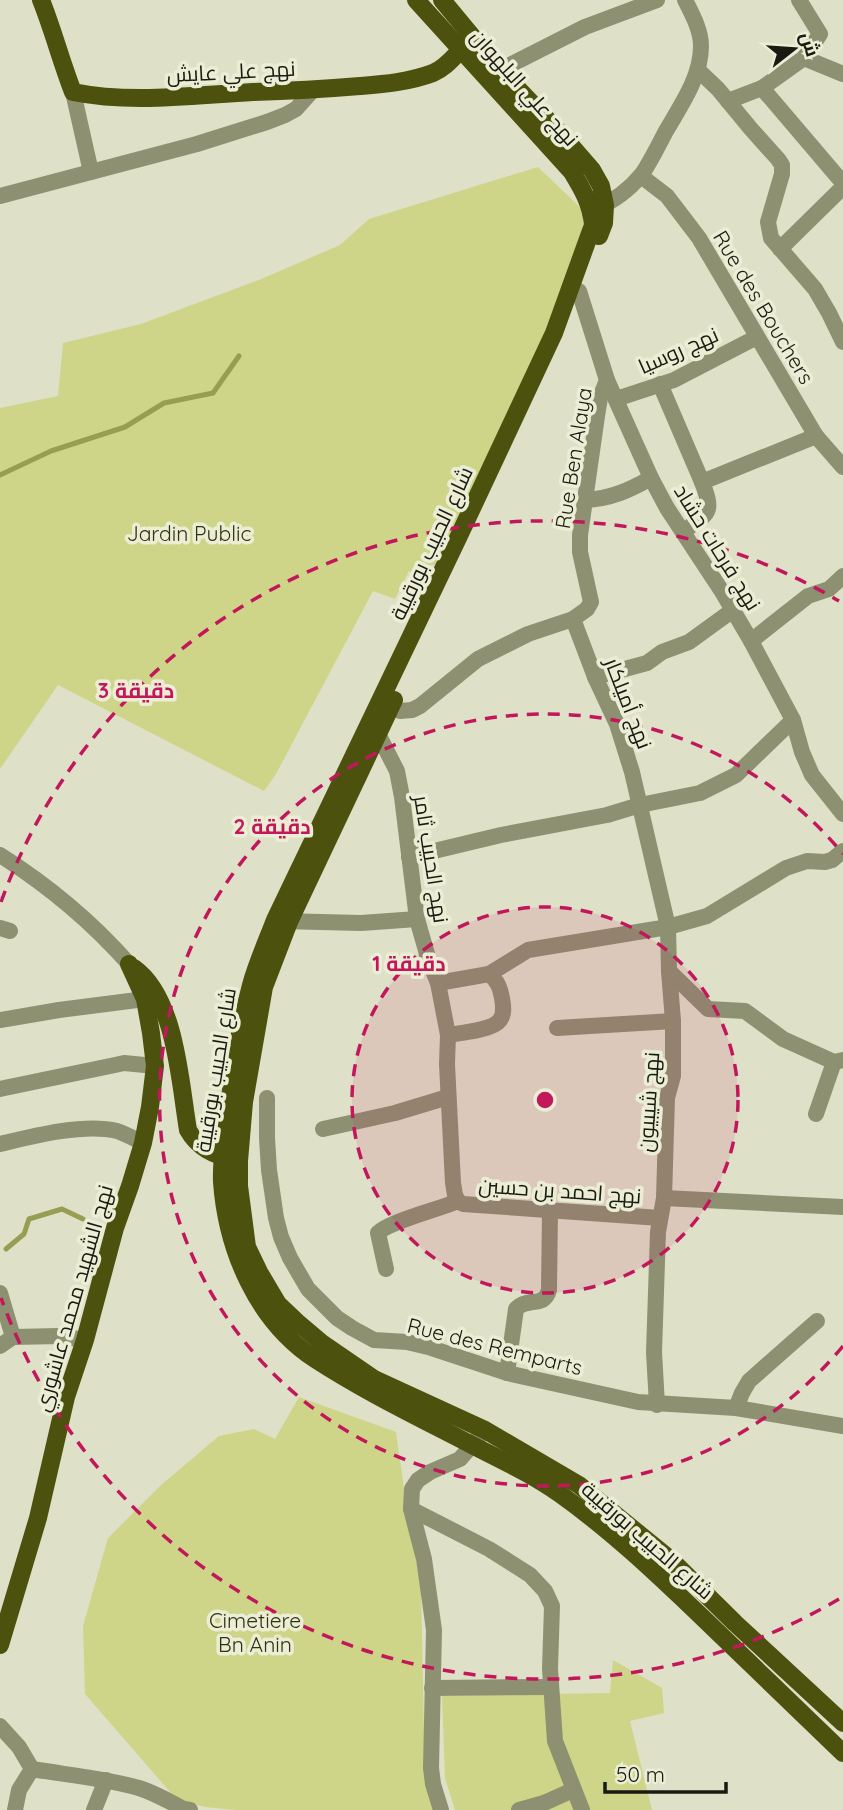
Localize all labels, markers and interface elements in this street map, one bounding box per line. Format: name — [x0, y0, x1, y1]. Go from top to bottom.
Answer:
north arrow — [759, 14, 829, 84]
street label: نهج علي البلهوان — [463, 23, 584, 153]
text: ش — [795, 29, 825, 59]
street label: نهج علي عايش — [166, 55, 296, 91]
street label: Rue des Bouchers — [708, 226, 820, 388]
street label: نهج روسيا — [634, 321, 723, 381]
street label: Rue Ben Alaya — [549, 386, 597, 530]
street label: شارع الحبيب بورقيبة — [384, 462, 480, 625]
street label: نهج فرحات حشاد — [667, 479, 767, 616]
park label: Jardin Public — [127, 520, 251, 546]
street label: نهج أميلكار — [597, 653, 658, 753]
text: 3 دقيقة — [98, 677, 174, 703]
street label: نهج الحبيب ثامر — [407, 792, 455, 925]
text: 2 دقيقة — [233, 813, 311, 839]
text: 1 دقيقة — [372, 950, 446, 976]
street label: شارع الحبيب بورقيبة — [189, 986, 243, 1154]
street label: نهج شيبيون — [632, 1051, 666, 1153]
centre of rings — [533, 1088, 557, 1112]
street label: نهج احمد بن حسين — [477, 1171, 642, 1211]
street label: نهج الشهيد محمد عاشوري — [28, 1182, 122, 1415]
street label: Rue des Remparts — [405, 1312, 585, 1380]
street label: شارع الحبيب بورقيبة — [575, 1476, 719, 1606]
park label: Cimetiere Bn Anin — [209, 1607, 301, 1657]
scale bar — [605, 1750, 726, 1794]
text: 50 m — [616, 1761, 665, 1787]

